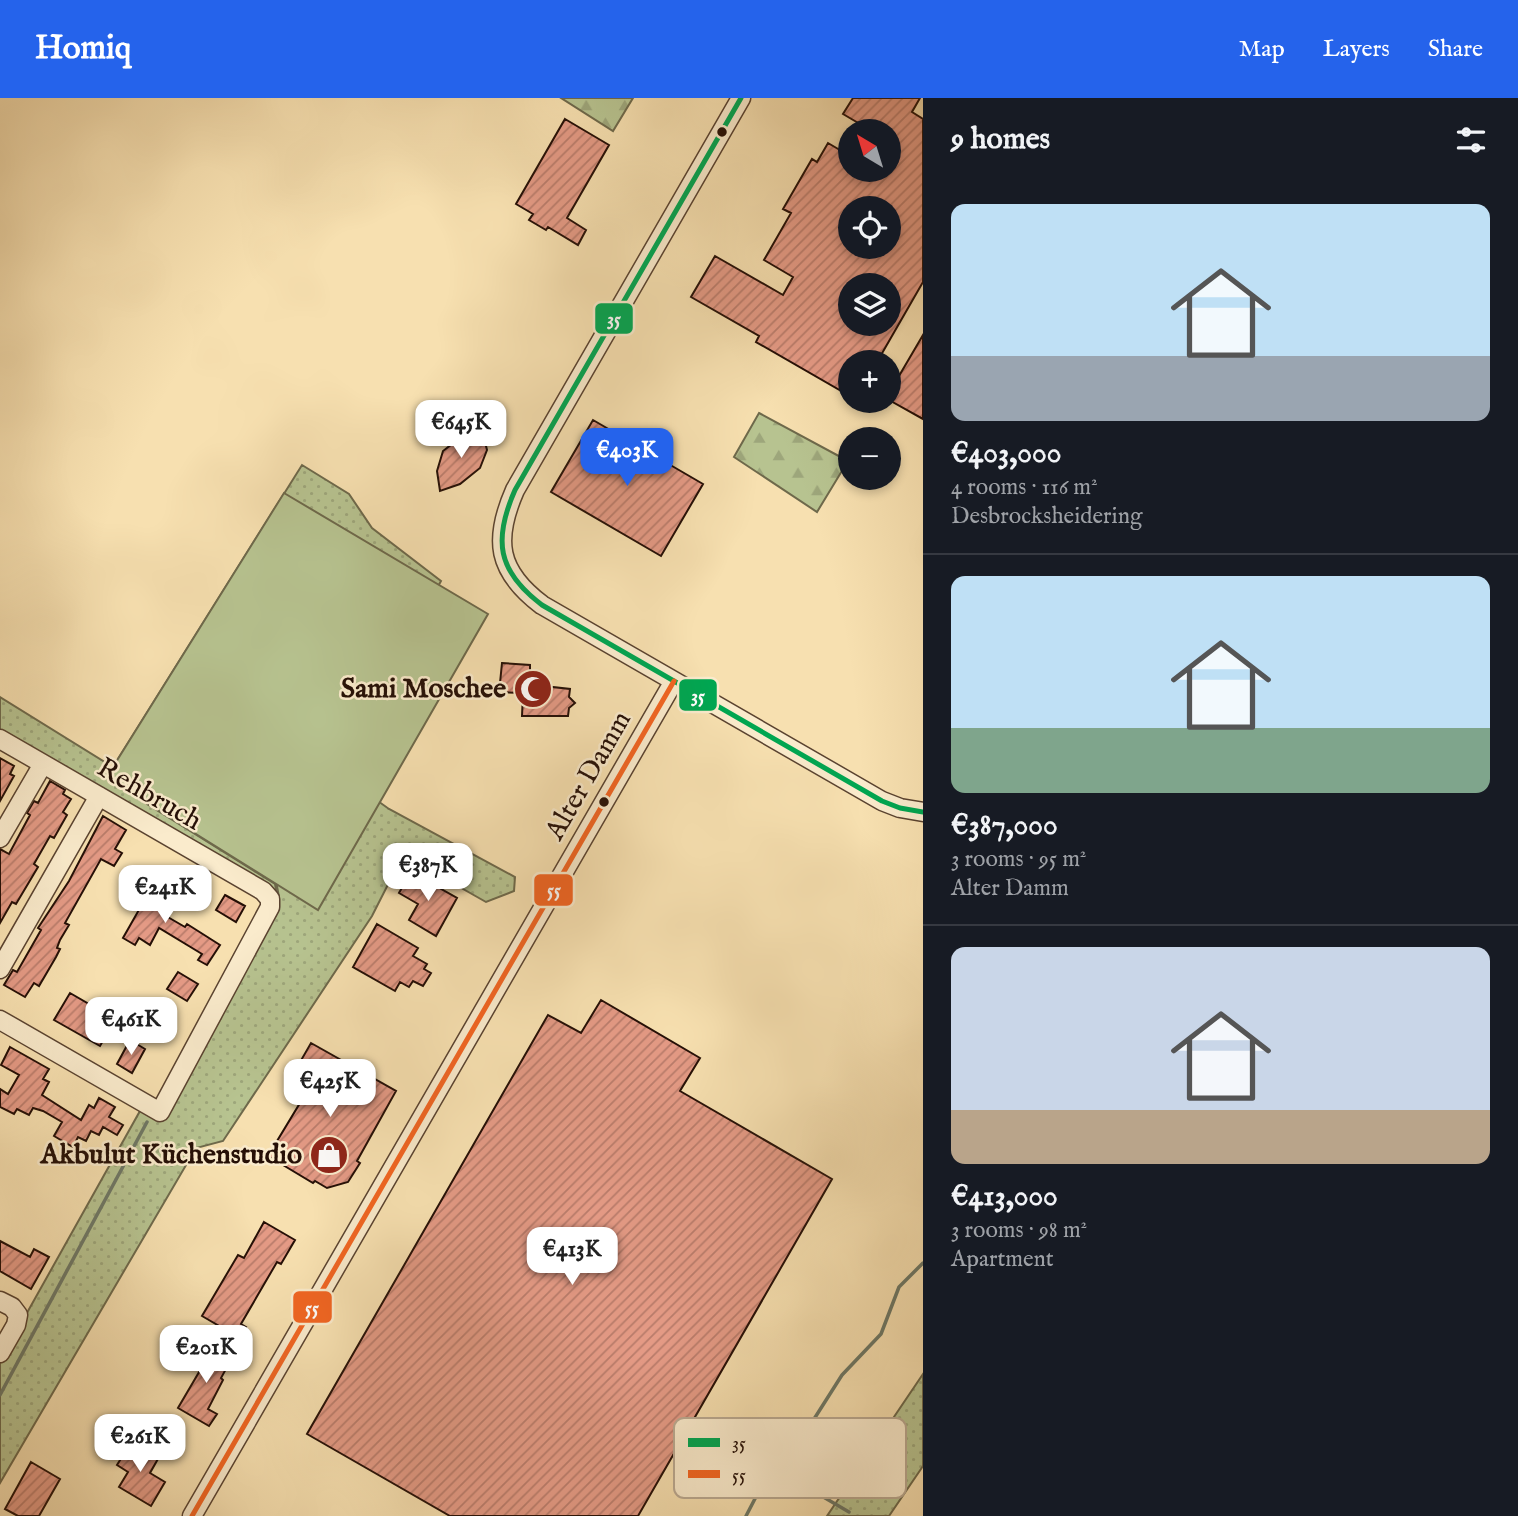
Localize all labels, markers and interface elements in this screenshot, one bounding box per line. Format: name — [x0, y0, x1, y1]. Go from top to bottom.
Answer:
text: Homiq — [35, 28, 131, 70]
text: Map — [1239, 34, 1285, 65]
text: Layers — [1323, 34, 1390, 65]
text: Share — [1428, 34, 1483, 65]
north arrow — [838, 119, 901, 182]
map controls — [838, 119, 901, 490]
text: 9 homes — [951, 121, 1050, 159]
icon: filters — [1452, 121, 1490, 159]
unlabelled marker — [715, 125, 729, 139]
button: locate — [838, 196, 901, 259]
icon: home — [1158, 250, 1284, 376]
button: layers — [838, 273, 901, 336]
line badge: 35 — [594, 302, 634, 335]
text: 35 — [607, 308, 621, 332]
button: + — [838, 350, 901, 413]
pin: €645K — [412, 400, 510, 460]
text: €645K — [431, 408, 491, 437]
button: − — [838, 427, 901, 490]
pin: €403K — [578, 428, 676, 488]
text: €403,000 — [951, 435, 1061, 473]
text: €403K — [596, 436, 658, 465]
text: 4 rooms · 116 m² — [951, 473, 1098, 502]
text: Desbrocksheidering — [951, 502, 1142, 531]
icon: home — [1158, 622, 1284, 748]
mosque icon: Sami Moschee — [512, 668, 554, 710]
place label: Sami Moschee — [341, 672, 506, 707]
line badge: 35 — [678, 678, 718, 712]
text: 35 — [691, 685, 705, 709]
street label: Alter Damm — [538, 705, 640, 848]
street label: Rehbruch — [90, 751, 208, 839]
unlabelled marker — [597, 795, 611, 809]
text: €387,000 — [951, 807, 1058, 845]
pin: €387K — [379, 844, 477, 903]
text: 3 rooms · 95 m² — [951, 845, 1086, 874]
text: €387K — [399, 851, 457, 880]
pin: €241K — [116, 866, 214, 925]
text: €241K — [135, 873, 195, 902]
line badge: 55 — [533, 873, 574, 907]
text: Alter Damm — [951, 874, 1069, 903]
text: 55 — [547, 879, 561, 903]
icon: home — [1158, 993, 1284, 1119]
pin: €461K — [82, 998, 180, 1057]
text: €461K — [101, 1005, 161, 1034]
pin: €425K — [281, 1060, 379, 1119]
text: €425K — [300, 1067, 360, 1096]
shop icon: Akbulut Küchenstudio — [308, 1134, 350, 1176]
place label: Akbulut Küchenstudio — [39, 1138, 302, 1173]
text: €413,000 — [951, 1178, 1058, 1216]
text: 3 rooms · 98 m² — [951, 1216, 1087, 1245]
pin: €413K — [523, 1228, 621, 1287]
text: €413K — [543, 1235, 601, 1264]
text: Apartment — [951, 1245, 1054, 1274]
line badge: 55 — [292, 1290, 333, 1324]
text: 55 — [305, 1297, 319, 1321]
pin: €201K — [157, 1326, 255, 1385]
text: €201K — [176, 1333, 236, 1362]
pin: €261K — [91, 1414, 189, 1474]
legend — [674, 1418, 906, 1498]
text: €261K — [110, 1422, 170, 1451]
text: 35 — [732, 1432, 746, 1456]
text: 55 — [732, 1464, 746, 1488]

